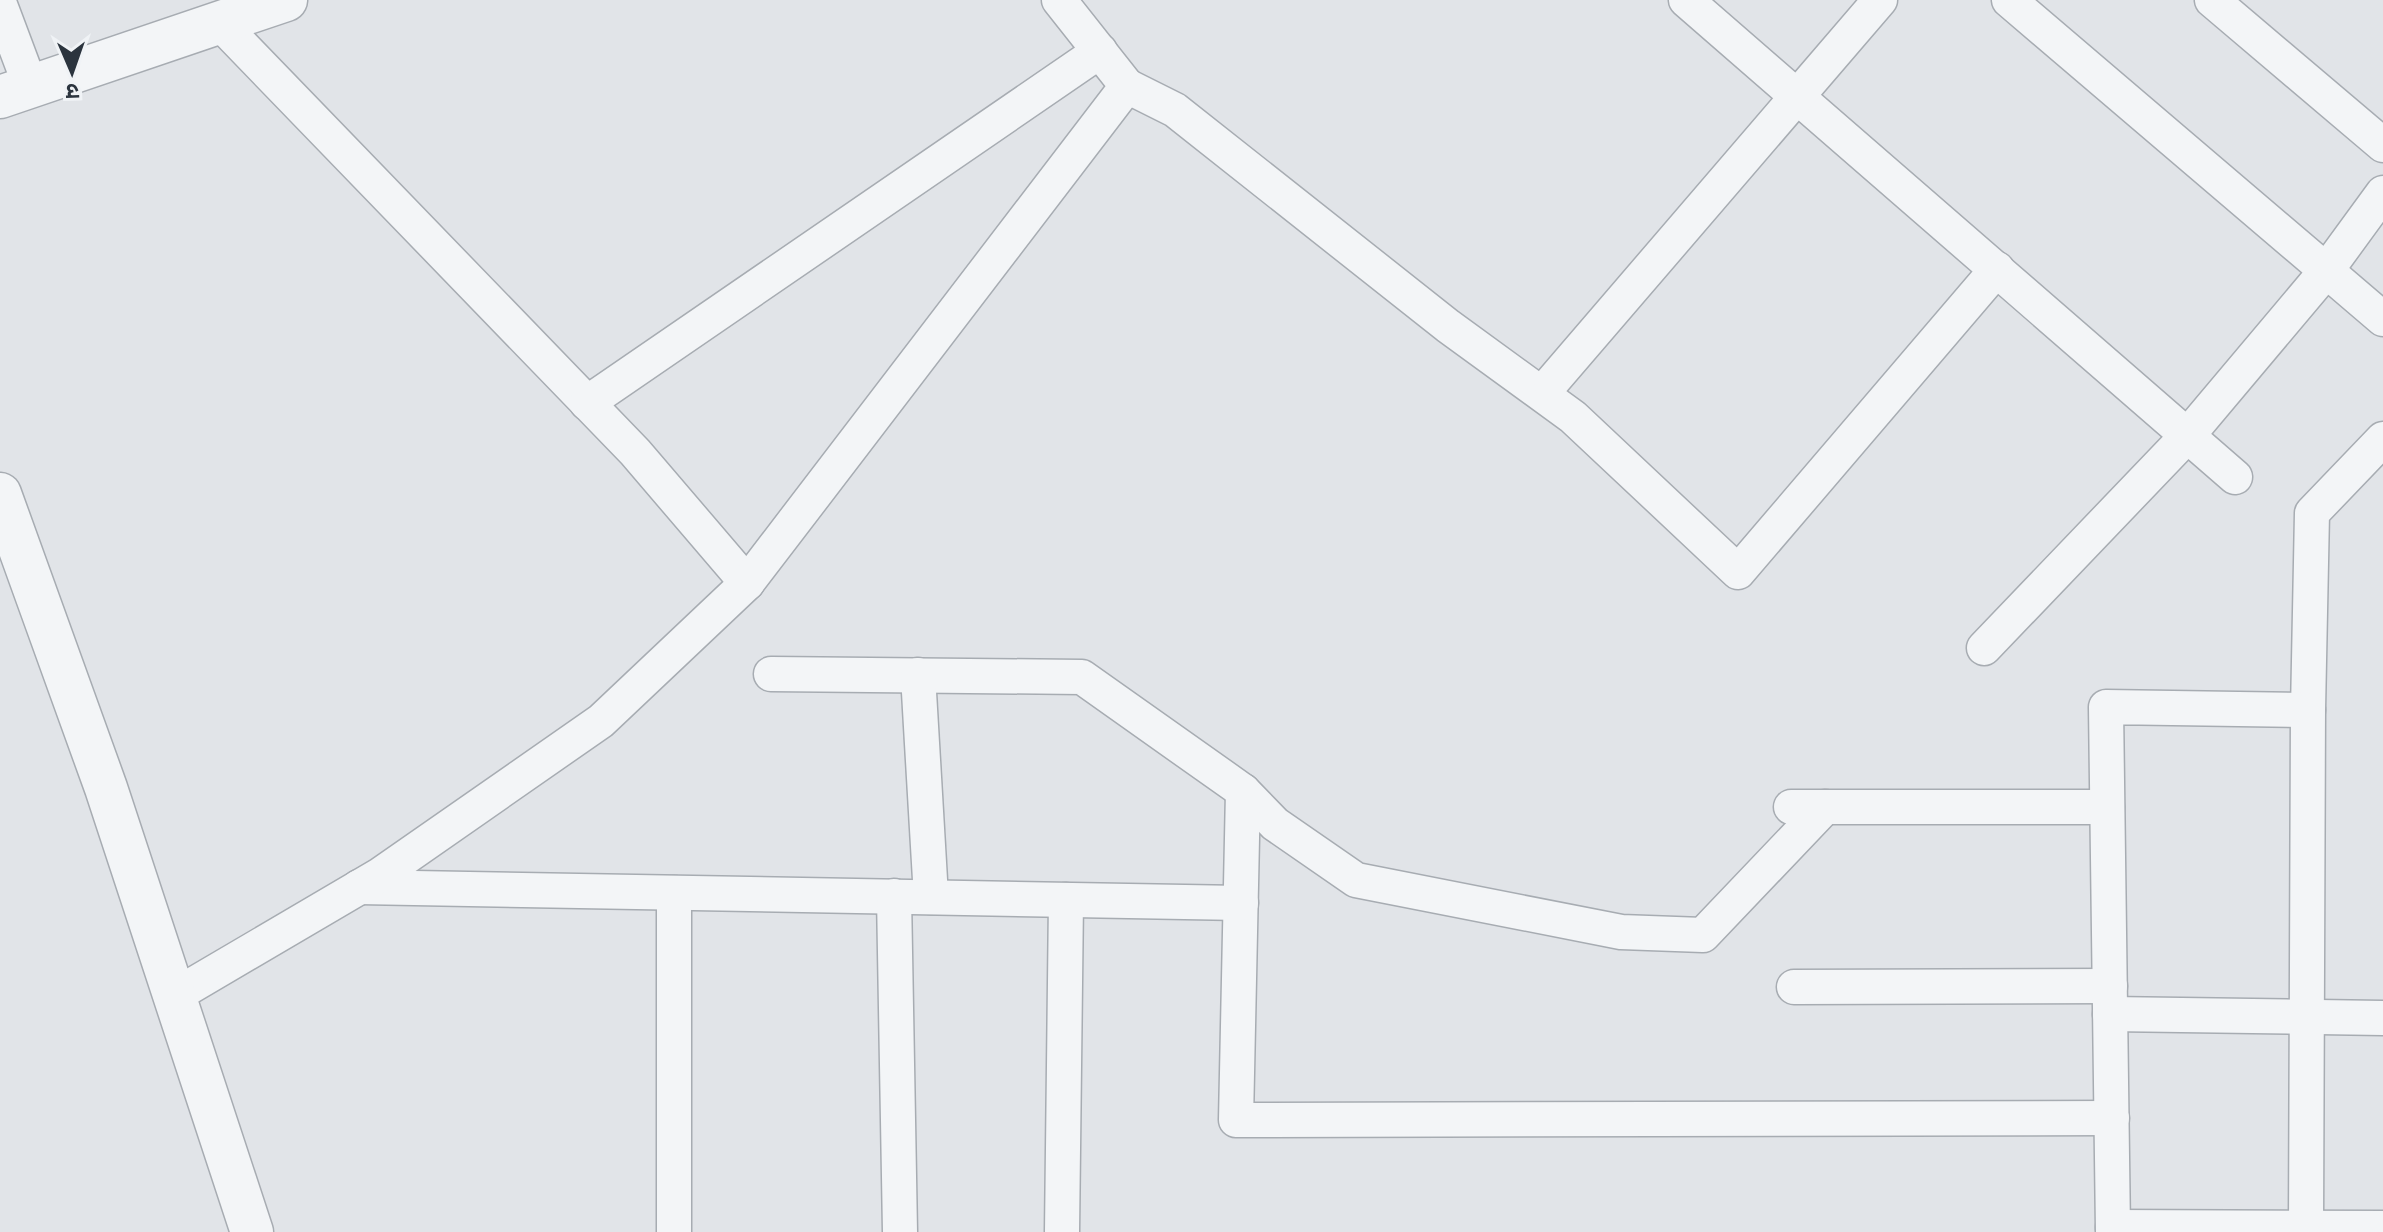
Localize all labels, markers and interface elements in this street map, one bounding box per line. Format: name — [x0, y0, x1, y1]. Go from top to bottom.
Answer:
north arrow — [32, 32, 112, 112]
text: उ — [65, 78, 80, 105]

